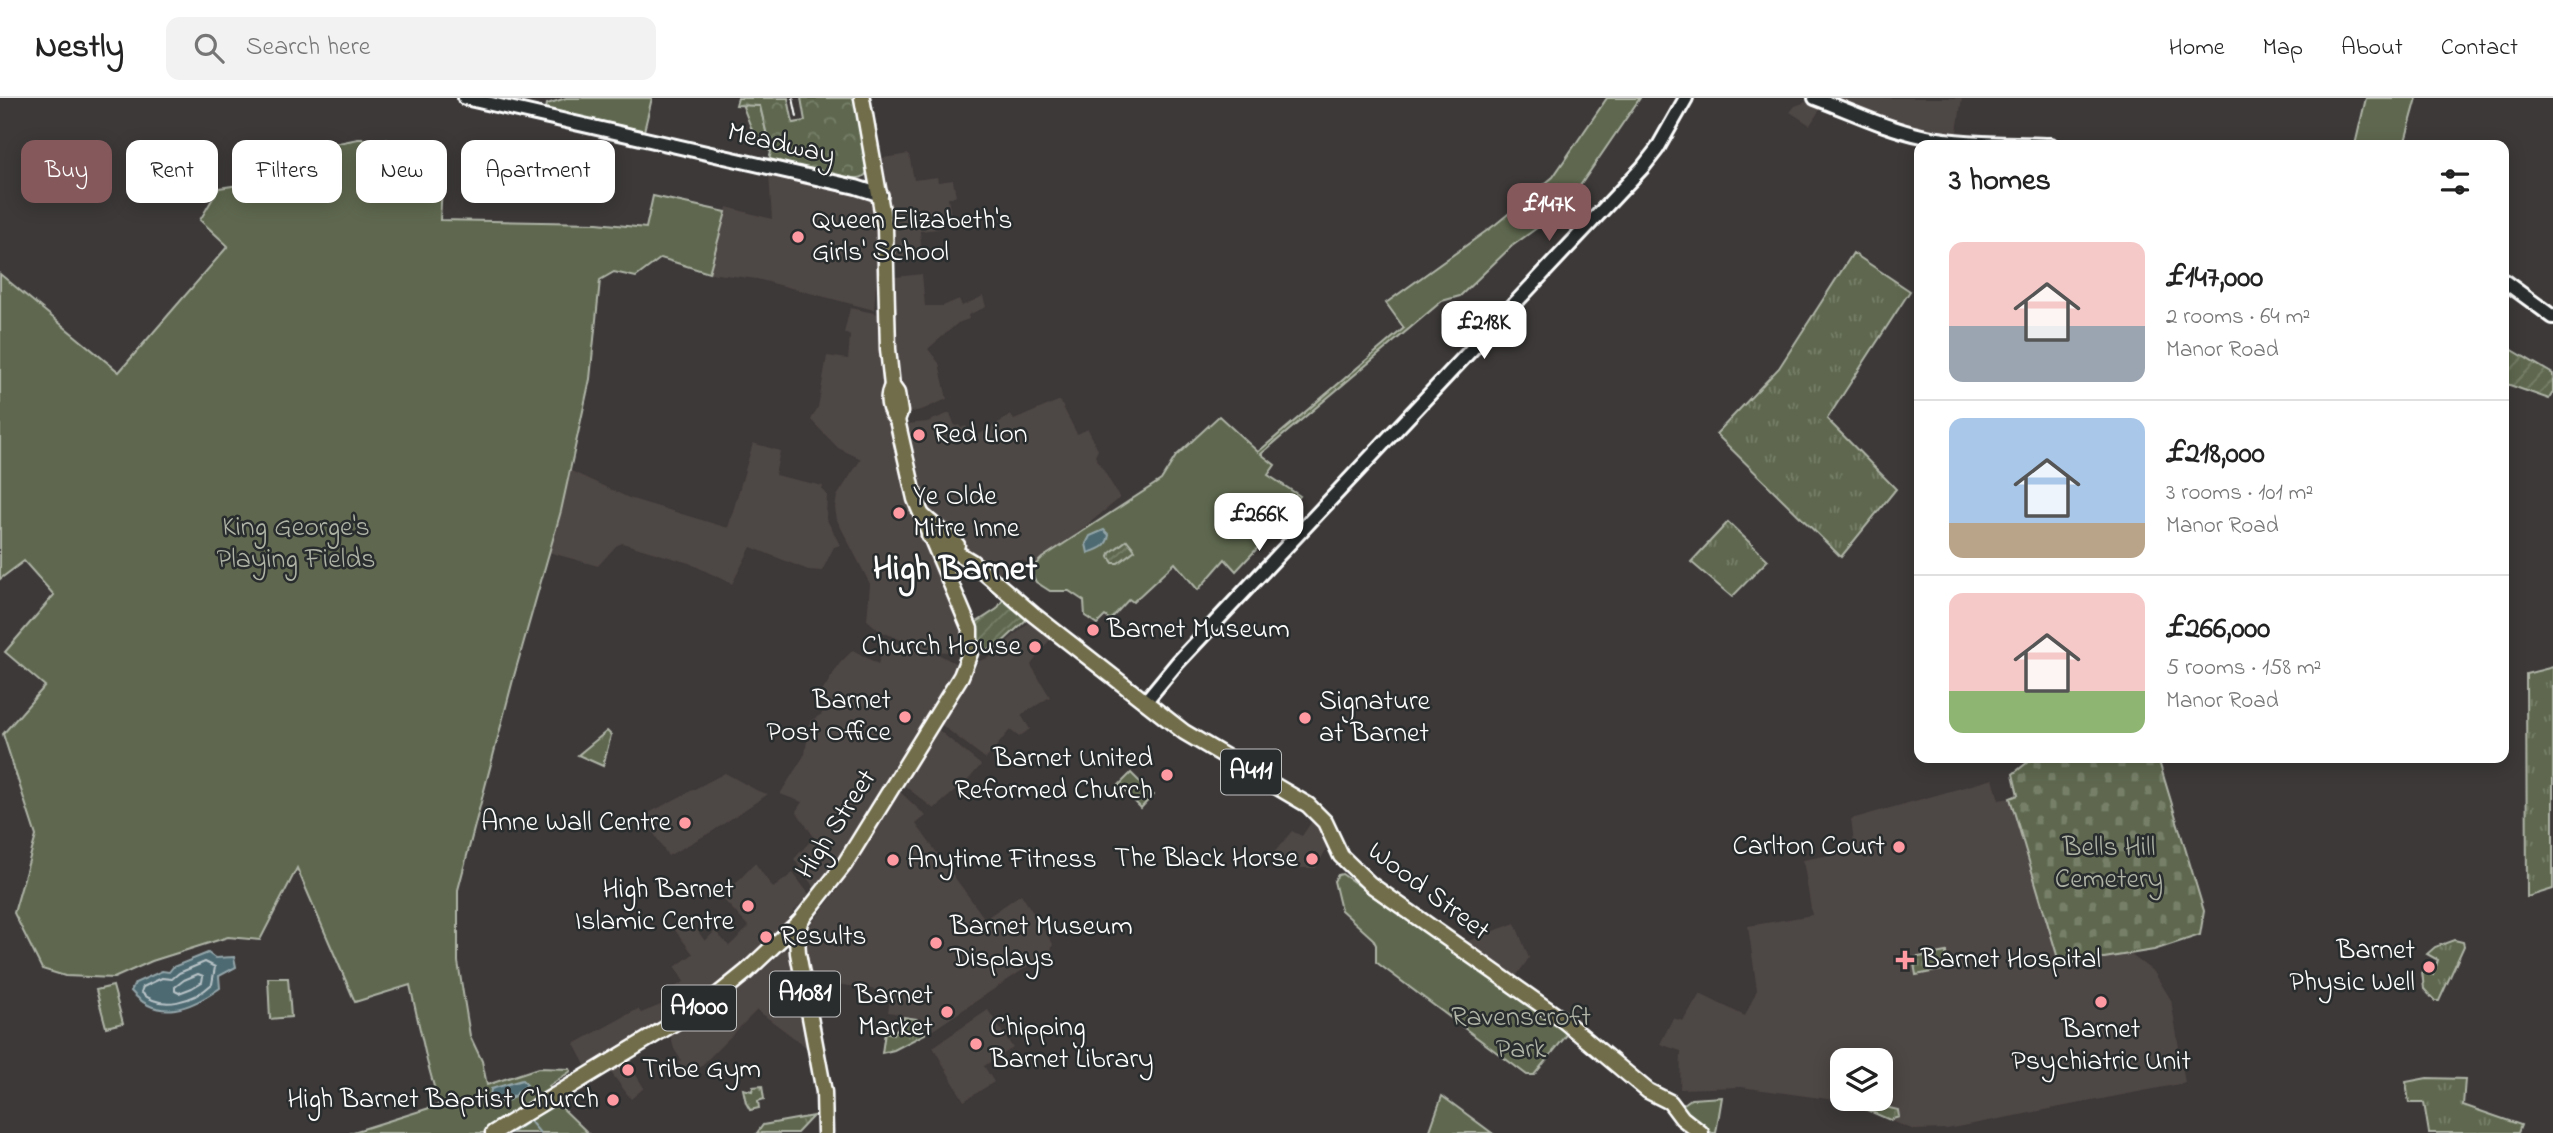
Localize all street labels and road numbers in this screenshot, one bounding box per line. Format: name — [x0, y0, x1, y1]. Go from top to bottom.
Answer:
street label: Meadway — [723, 113, 839, 177]
road number: A411 — [1221, 750, 1281, 794]
street label: High Street — [786, 762, 888, 888]
street label: Wood Street — [1358, 832, 1498, 952]
road number: A1081 — [770, 972, 840, 1016]
road number: A1000 — [662, 986, 736, 1030]

